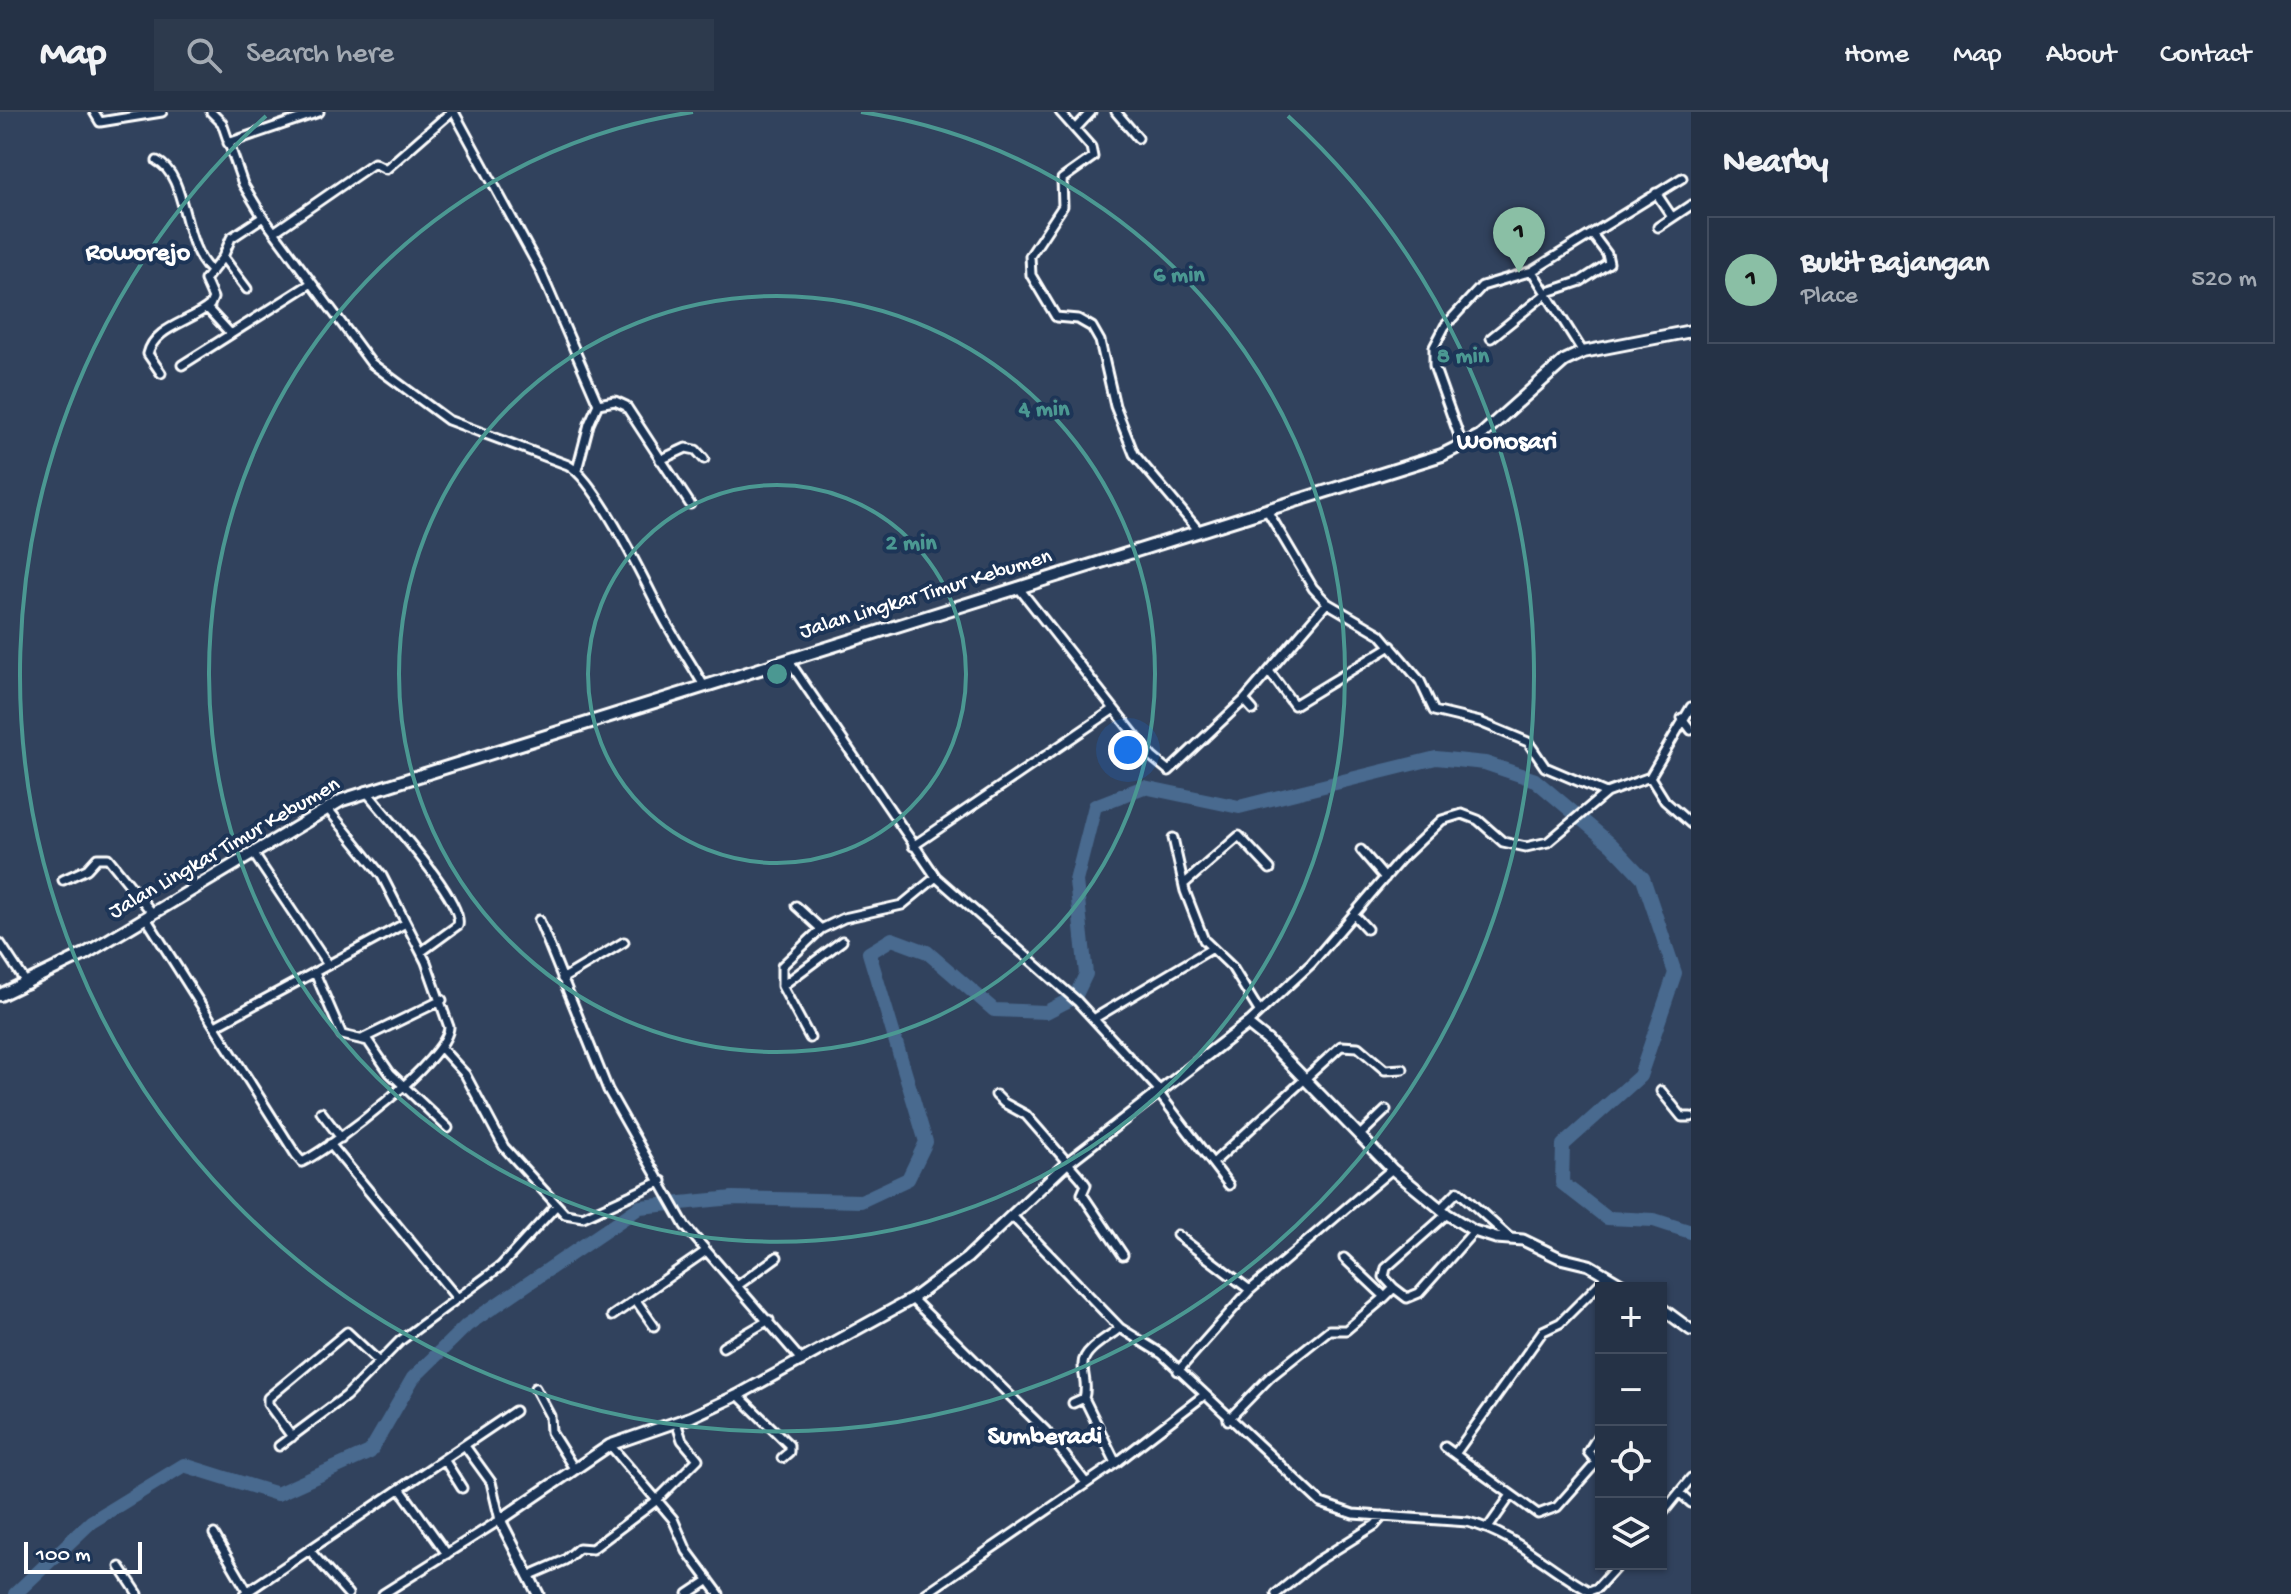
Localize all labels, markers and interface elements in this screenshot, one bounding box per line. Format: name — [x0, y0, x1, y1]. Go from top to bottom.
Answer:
search box — [154, 19, 714, 91]
text: Map — [40, 33, 106, 77]
icon: search — [182, 33, 226, 77]
text: Search here — [246, 38, 394, 73]
text: Home — [1844, 39, 1909, 72]
text: Map — [1953, 39, 2002, 72]
text: About — [2046, 39, 2116, 72]
text: Contact — [2160, 39, 2251, 72]
text: Nearby — [1723, 144, 1828, 184]
pin: 1 — [1493, 207, 1545, 273]
district label: Roworejo — [85, 239, 191, 270]
text: Bukit Bajangan — [1801, 247, 1989, 282]
text: 6 min — [1153, 262, 1205, 291]
text: 1 — [1746, 265, 1756, 296]
text: 520 m — [2191, 265, 2257, 296]
text: Place — [1801, 282, 1858, 313]
text: 8 min — [1437, 343, 1490, 372]
text: 4 min — [1018, 396, 1070, 425]
district label: Wonosari — [1456, 428, 1557, 459]
text: 2 min — [885, 530, 937, 559]
street label: Jalan Lingkar Timur Kebumen — [797, 544, 1056, 646]
centre of rings — [763, 660, 791, 688]
your location — [1108, 730, 1148, 770]
street label: Jalan Lingkar Timur Kebumen — [105, 772, 346, 926]
map controls — [1595, 1282, 1667, 1570]
button: + — [1595, 1282, 1667, 1354]
button: − — [1595, 1354, 1667, 1426]
district label: Sumberadi — [988, 1423, 1102, 1454]
button: locate — [1595, 1426, 1667, 1498]
button: layers — [1595, 1498, 1667, 1570]
scale bar — [24, 1538, 142, 1574]
text: 100 m — [36, 1543, 91, 1569]

